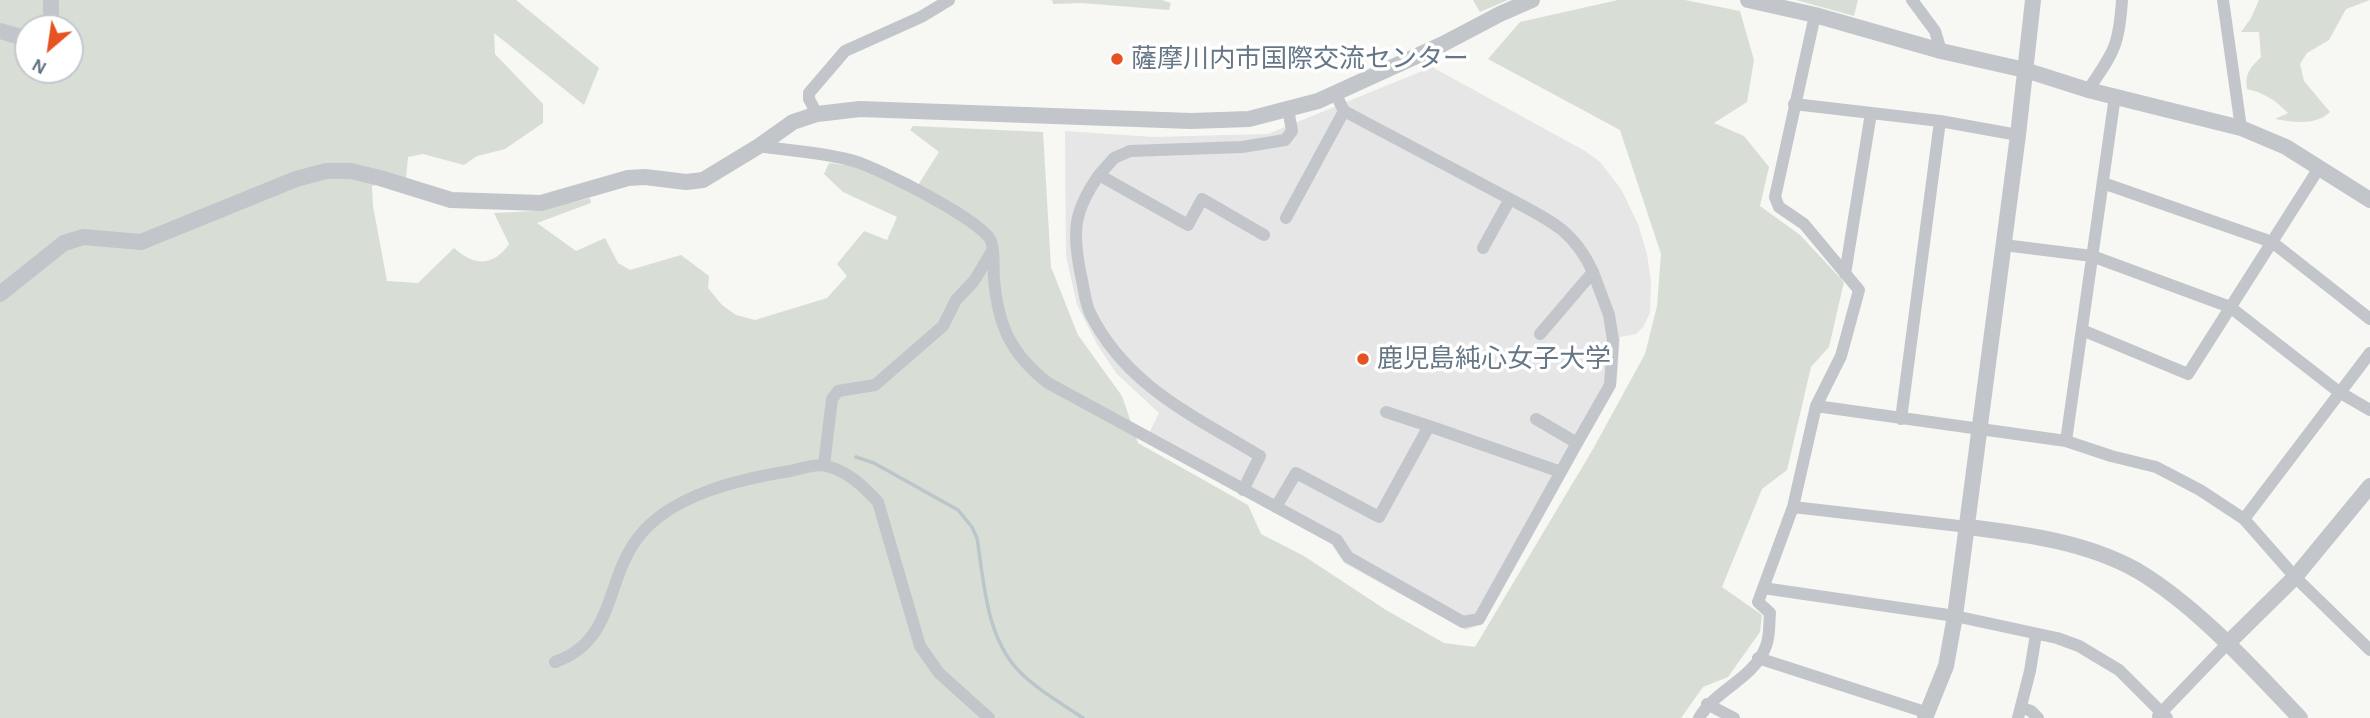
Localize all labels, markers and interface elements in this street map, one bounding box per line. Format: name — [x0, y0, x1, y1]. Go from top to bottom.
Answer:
north arrow — [14, 14, 84, 84]
place label: 薩摩川内市国際交流センター — [1131, 43, 1469, 75]
marker: 薩摩川内市国際交流センター — [1109, 51, 1125, 67]
text: N — [29, 55, 50, 78]
place label: 鹿児島純心女子大学 — [1377, 343, 1611, 375]
marker: 鹿児島純心女子大学 — [1355, 351, 1371, 367]

